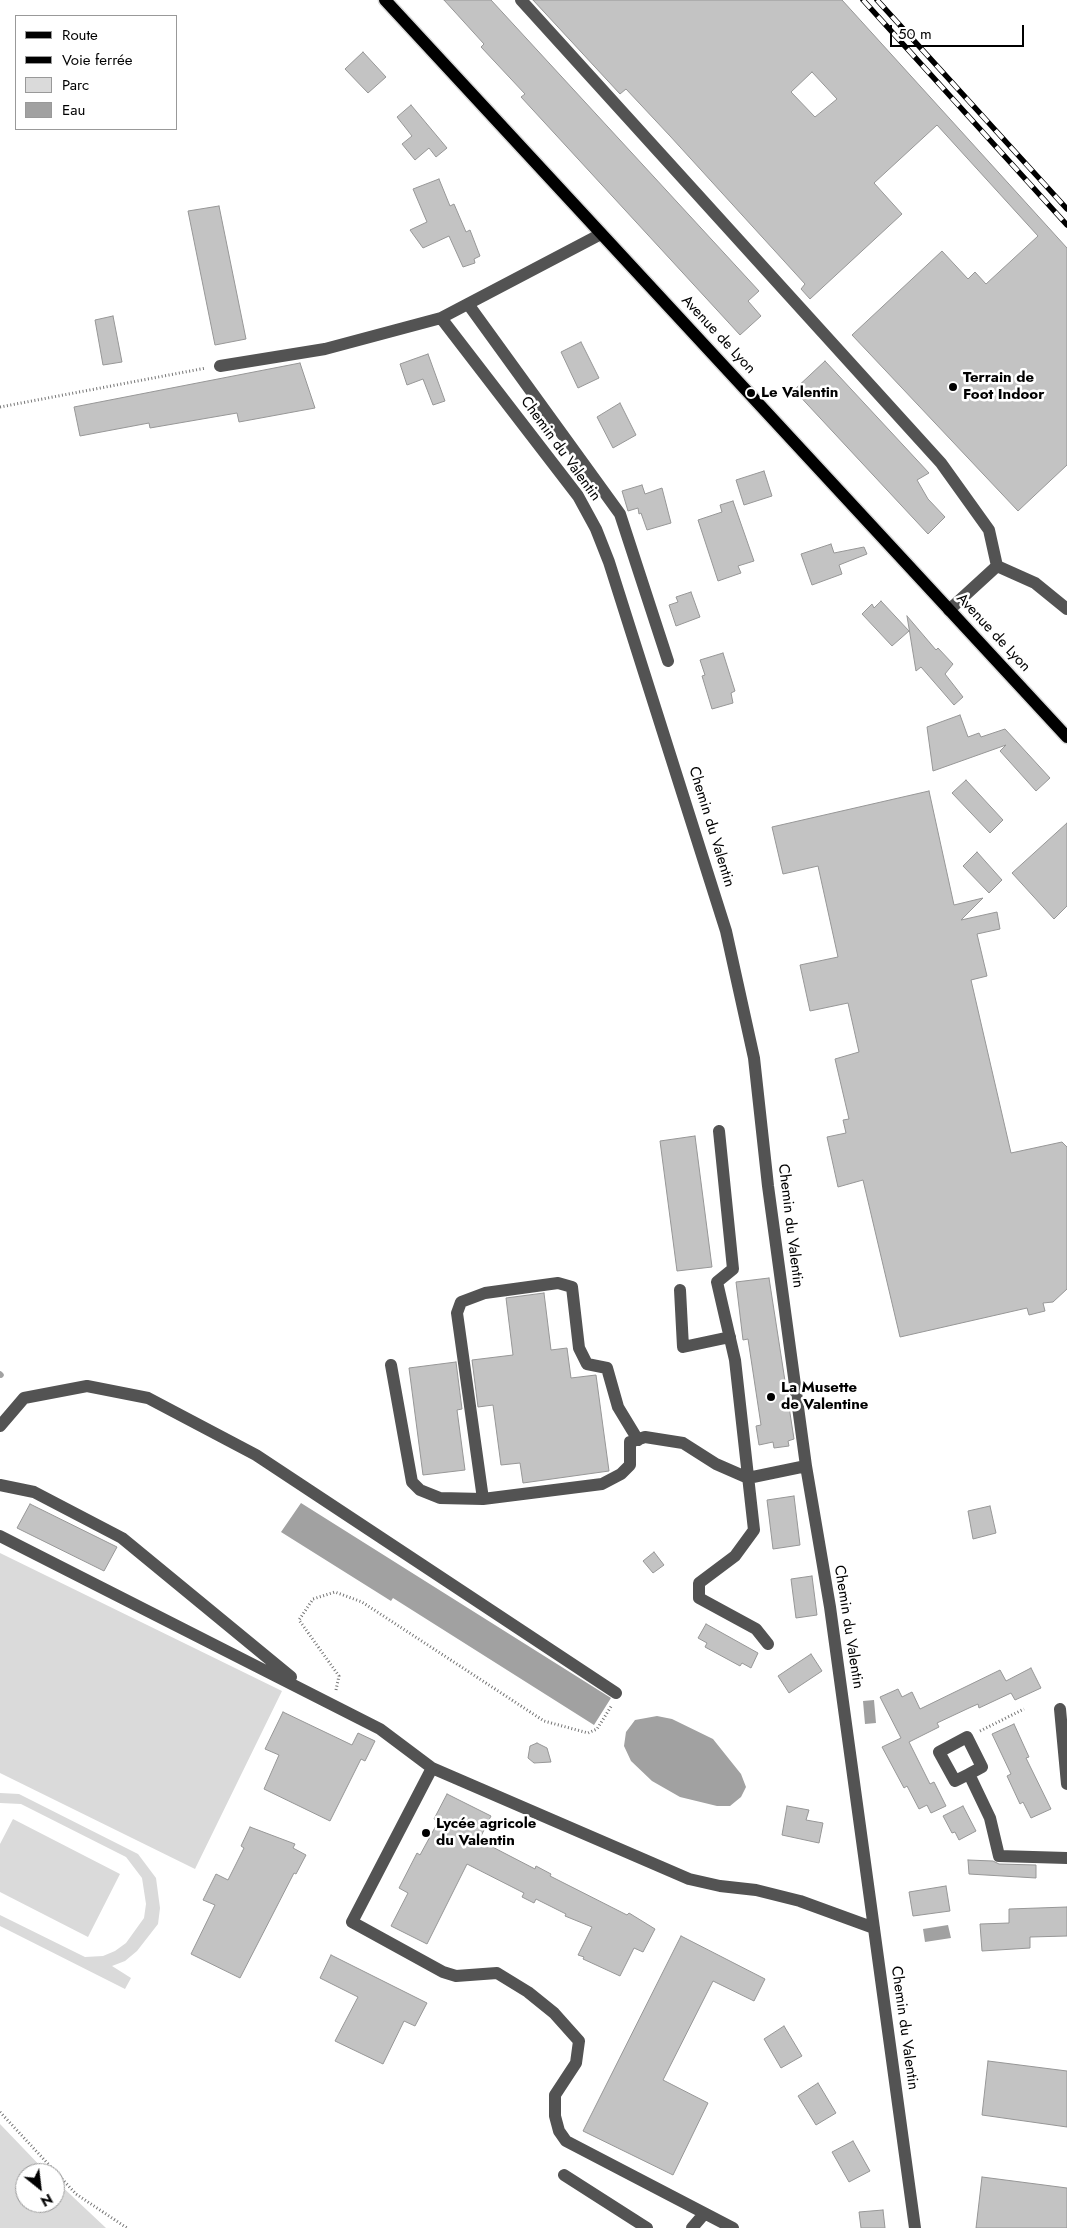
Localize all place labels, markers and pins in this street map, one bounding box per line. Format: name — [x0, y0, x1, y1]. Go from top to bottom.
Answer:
place label: Terrain de Foot Indoor — [963, 369, 1044, 404]
marker: Terrain de Foot Indoor — [947, 381, 959, 393]
place label: Le Valentin — [761, 384, 838, 402]
marker: Le Valentin — [745, 387, 757, 399]
place label: La Musette de Valentine — [781, 1379, 868, 1414]
marker: La Musette de Valentine — [765, 1391, 777, 1403]
place label: Lycée agricole du Valentin — [436, 1815, 536, 1850]
marker: Lycée agricole du Valentin — [420, 1827, 432, 1839]

